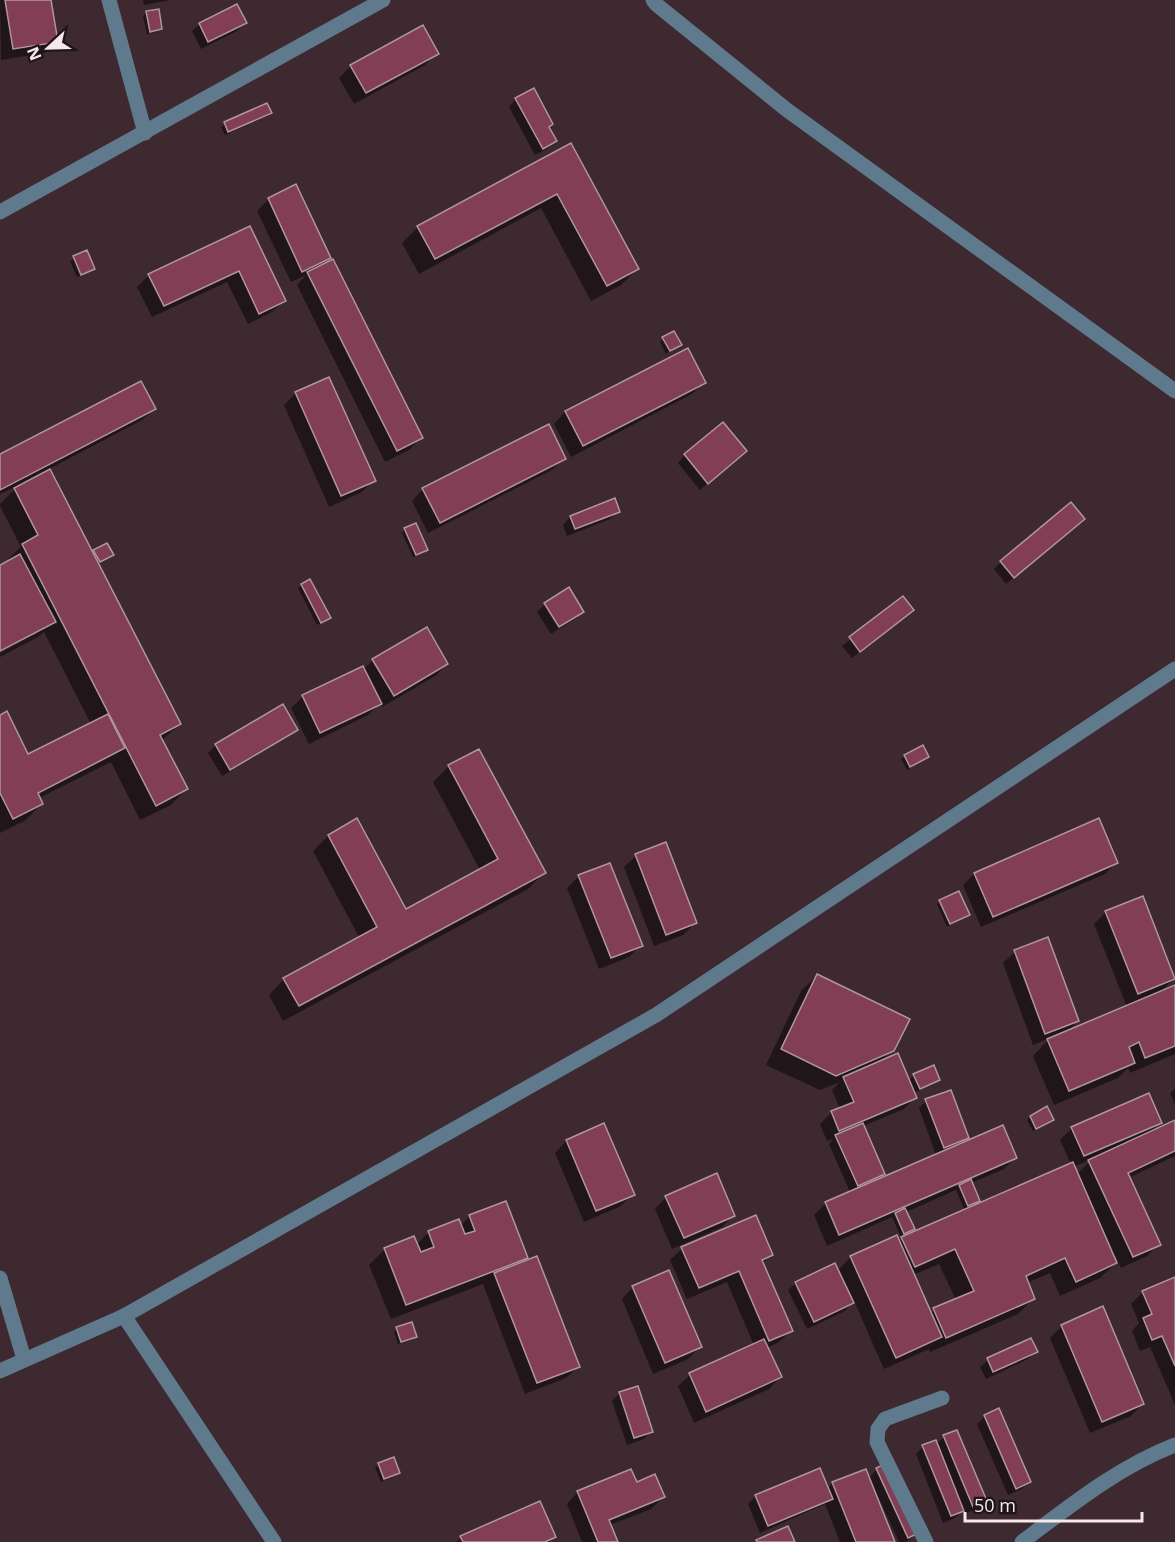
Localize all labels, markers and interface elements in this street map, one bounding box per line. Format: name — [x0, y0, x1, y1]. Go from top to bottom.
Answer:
north arrow — [18, 18, 78, 78]
text: N — [21, 43, 47, 64]
scale bar — [965, 1485, 1142, 1523]
text: 50 m — [974, 1493, 1016, 1517]

